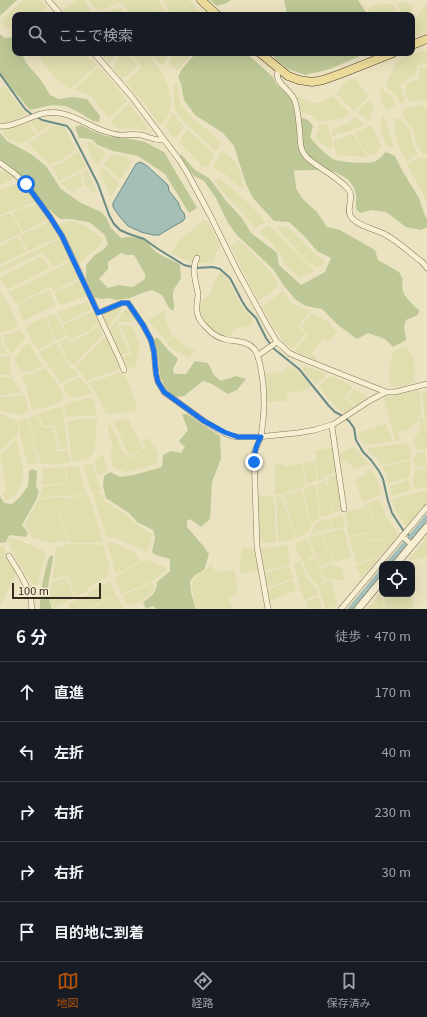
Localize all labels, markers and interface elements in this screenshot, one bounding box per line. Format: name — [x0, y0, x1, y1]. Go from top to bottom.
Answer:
search box — [12, 12, 415, 56]
icon: search — [26, 23, 48, 45]
text: ここで検索 — [58, 24, 133, 45]
route start — [17, 175, 35, 193]
route end — [245, 453, 263, 471]
map controls — [379, 561, 415, 597]
button: locate — [379, 561, 415, 597]
scale bar — [12, 581, 101, 600]
text: 100 m — [18, 582, 49, 598]
text: 6 分 — [16, 623, 47, 648]
text: 徒歩 · 470 m — [335, 626, 411, 645]
icon: ahead — [16, 681, 38, 703]
text: 直進 — [54, 681, 84, 702]
text: 170 m — [374, 682, 411, 701]
icon: left — [16, 741, 38, 763]
text: 左折 — [54, 741, 84, 762]
text: 40 m — [382, 742, 411, 761]
icon: right — [16, 801, 38, 823]
text: 右折 — [54, 801, 84, 822]
text: 230 m — [374, 802, 411, 821]
icon: right — [16, 861, 38, 883]
text: 右折 — [54, 861, 84, 882]
text: 30 m — [382, 862, 411, 881]
icon: arrive — [16, 921, 38, 943]
text: 目的地に到着 — [54, 921, 144, 942]
tab: 地図 — [57, 970, 79, 1010]
tab: 経路 — [192, 970, 214, 1010]
tab: 保存済み — [327, 970, 371, 1010]

